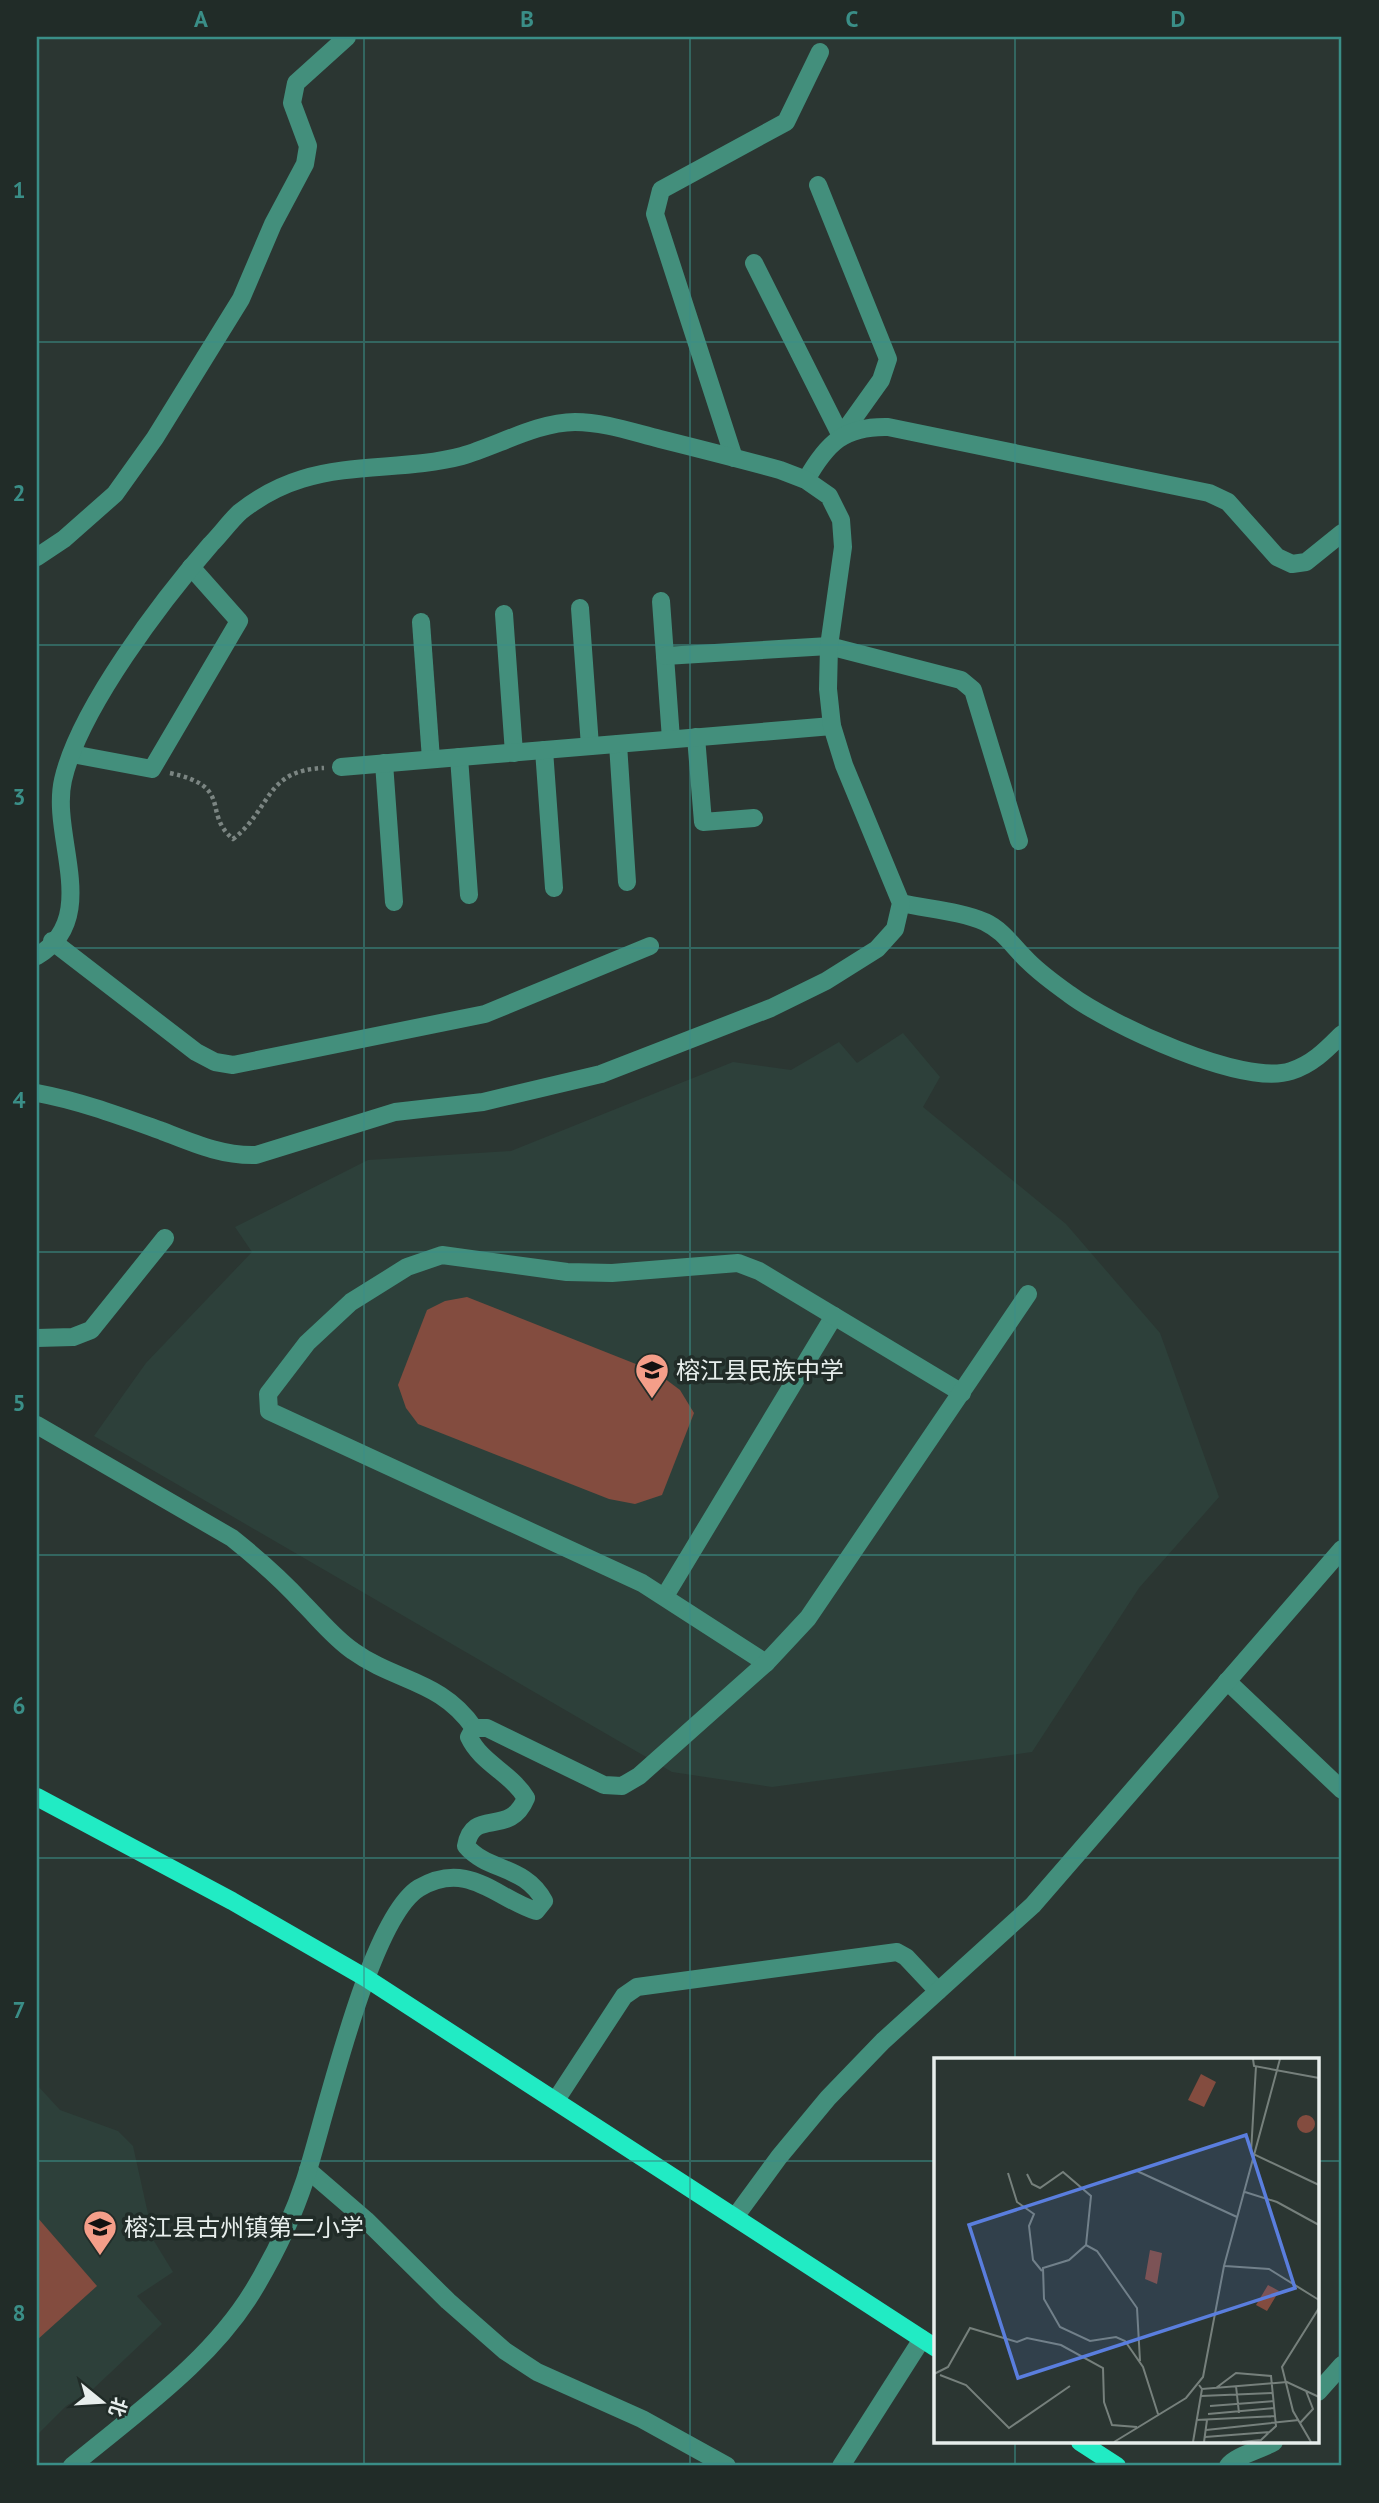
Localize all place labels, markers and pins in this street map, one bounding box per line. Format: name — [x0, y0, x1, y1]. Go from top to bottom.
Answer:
school or university icon: 榕江县民族中学 — [633, 1351, 671, 1400]
place label: 榕江县民族中学 — [676, 1355, 844, 1386]
school or university icon: 榕江县古州镇第二小学 — [81, 2208, 119, 2257]
place label: 榕江县古州镇第二小学 — [124, 2212, 364, 2243]

